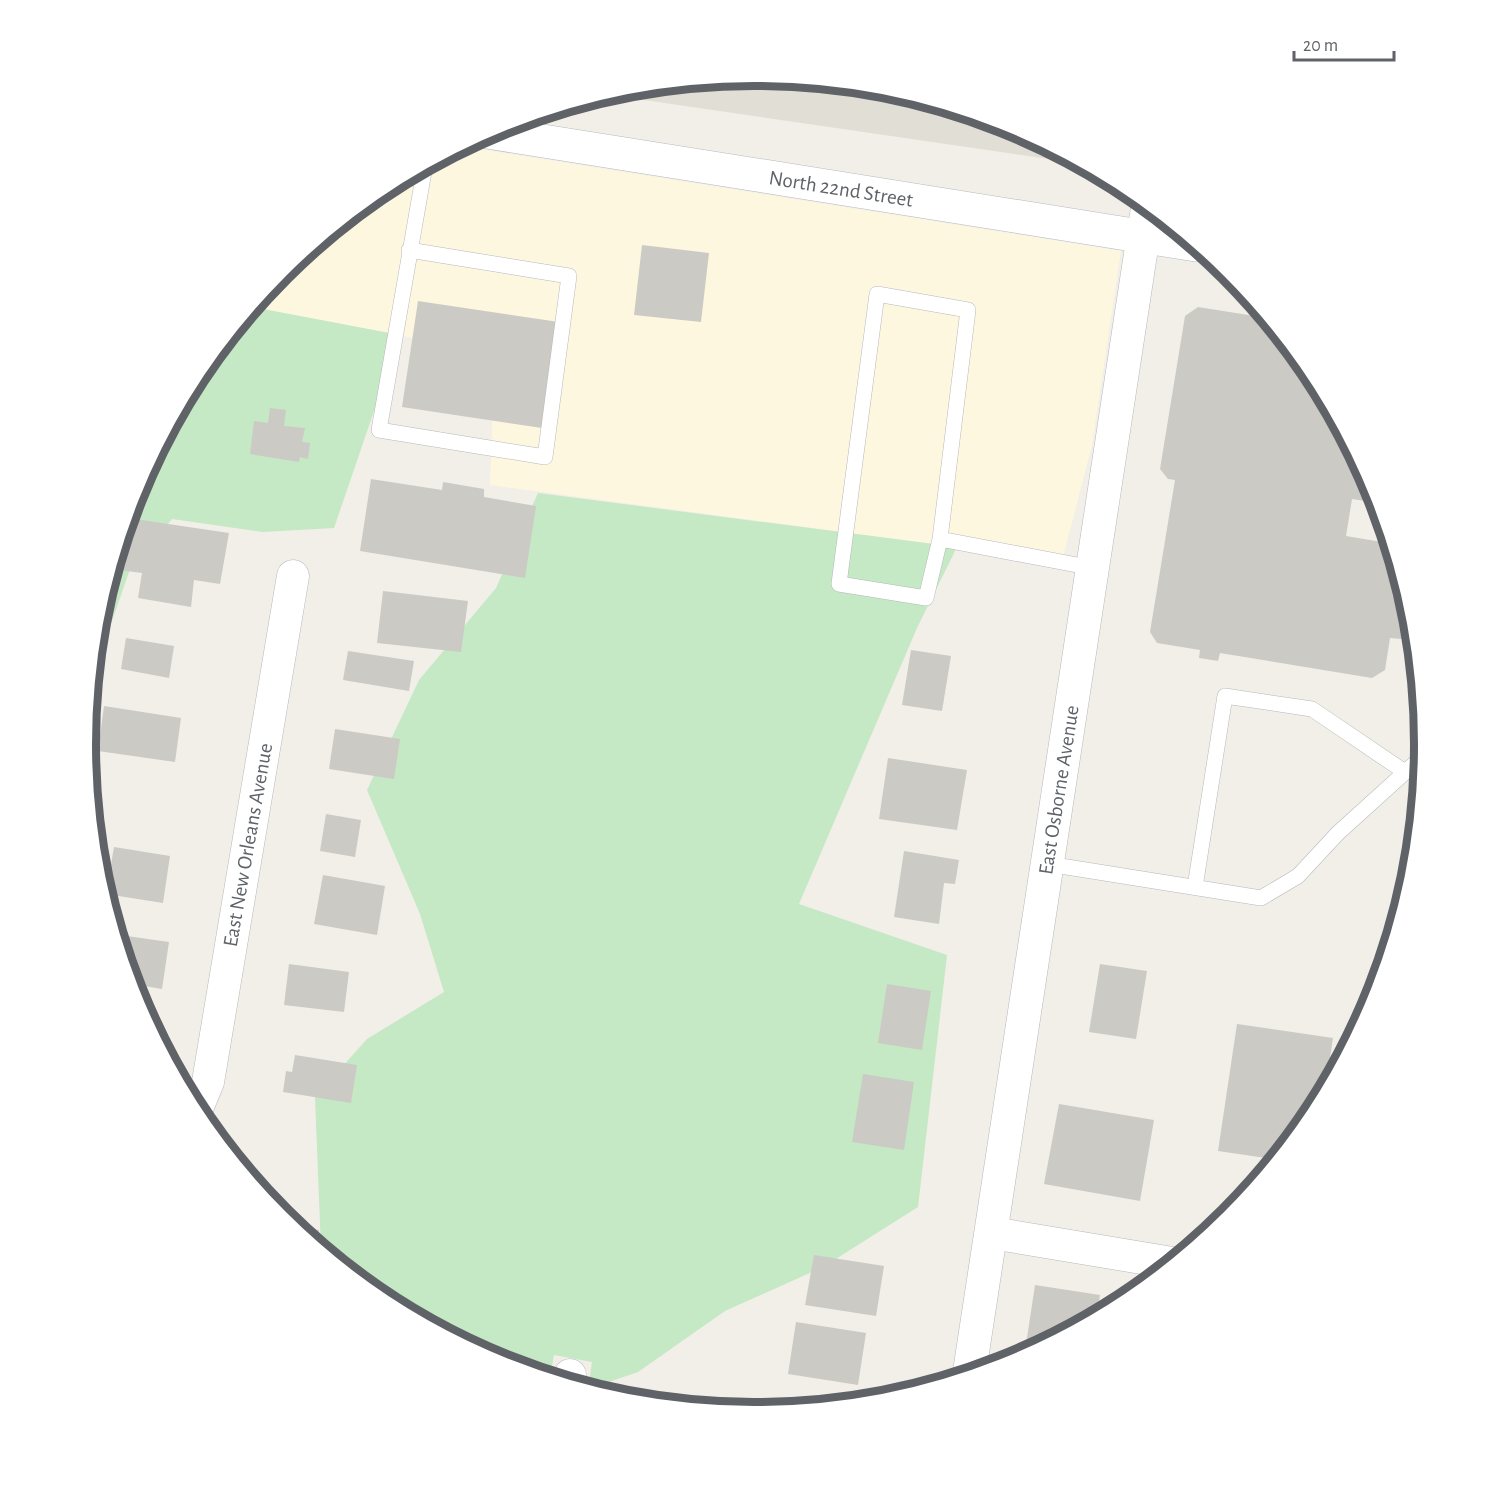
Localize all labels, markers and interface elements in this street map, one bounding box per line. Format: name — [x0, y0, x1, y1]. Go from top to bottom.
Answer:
scale bar — [1294, 24, 1394, 62]
text: 20 m — [1303, 37, 1338, 55]
street label: North 22nd Street — [767, 167, 915, 211]
street label: East Osborne Avenue — [1035, 704, 1083, 876]
street label: East New Orleans Avenue — [220, 742, 276, 948]

